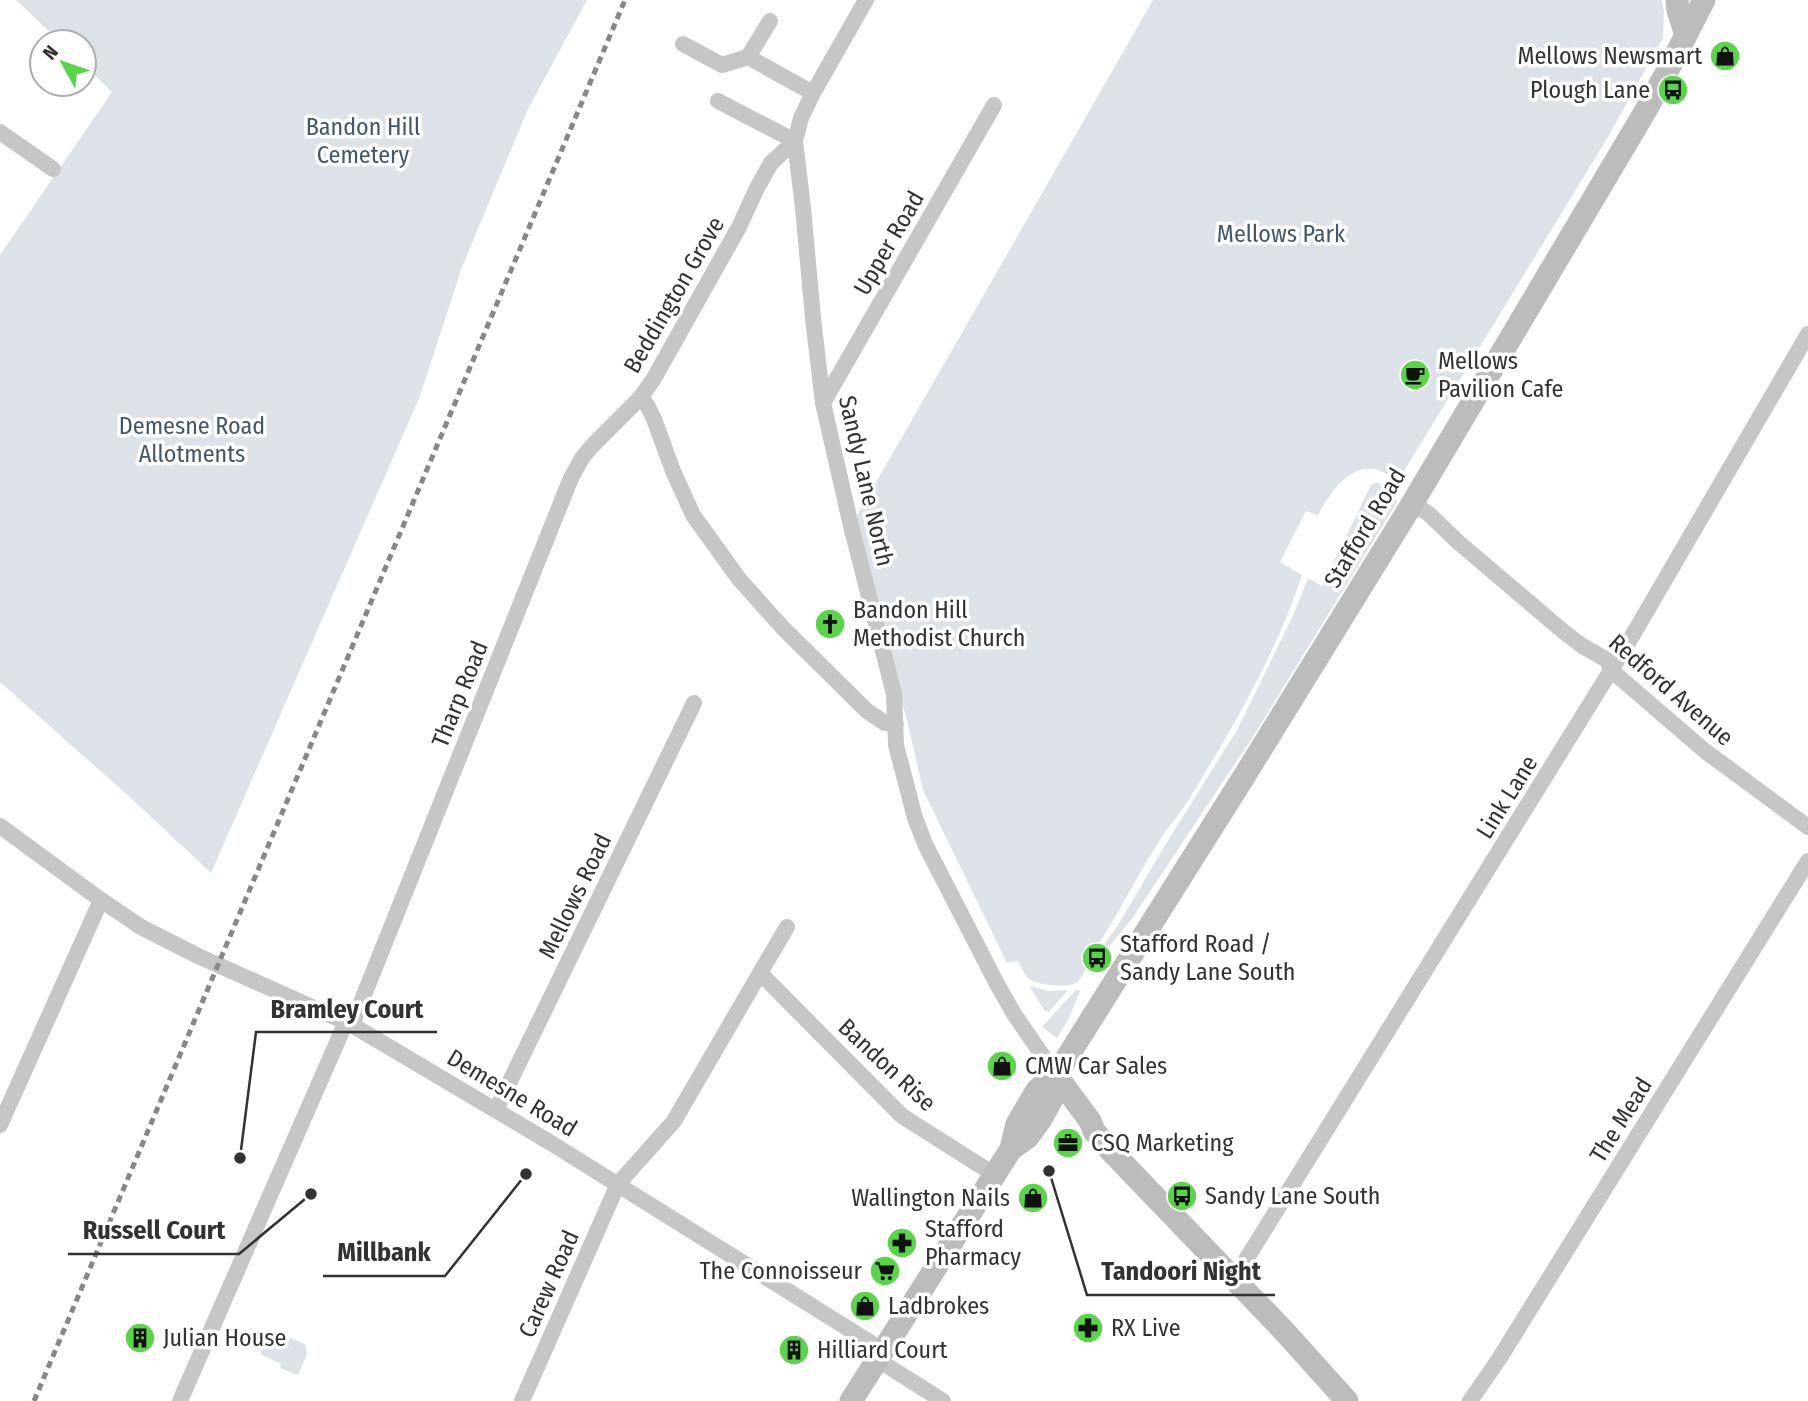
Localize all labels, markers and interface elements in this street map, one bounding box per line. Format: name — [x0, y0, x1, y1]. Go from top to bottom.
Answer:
north arrow — [28, 28, 98, 98]
shop icon: Mellows Newsmart — [1708, 39, 1742, 73]
text: N — [38, 41, 63, 64]
place label: Mellows Newsmart — [1517, 42, 1702, 70]
bus stop icon: Plough Lane — [1656, 73, 1690, 107]
place label: Plough Lane — [1530, 76, 1650, 104]
park label: Bandon Hill Cemetery — [306, 113, 420, 169]
street label: Upper Road — [848, 186, 930, 300]
street label: Beddington Grove — [618, 212, 730, 378]
park label: Mellows Park — [1217, 220, 1346, 248]
place label: Mellows Pavilion Cafe — [1438, 347, 1563, 403]
cafe icon: Mellows Pavilion Cafe — [1398, 358, 1432, 392]
street label: Sandy Lane North — [833, 393, 899, 569]
park label: Demesne Road Allotments — [119, 412, 265, 468]
street label: Stafford Road — [1318, 463, 1412, 593]
place label: Bandon Hill Methodist Church — [853, 596, 1025, 652]
church icon: Bandon Hill Methodist Church — [813, 607, 847, 641]
street label: Redford Avenue — [1603, 628, 1739, 752]
street label: Tharp Road — [426, 637, 494, 751]
street label: Link Lane — [1471, 750, 1543, 844]
street label: Mellows Road — [533, 829, 617, 963]
place label: Stafford Road / Sandy Lane South — [1120, 930, 1295, 986]
bus stop icon: Stafford Road / Sandy Lane South — [1080, 941, 1114, 975]
callout: Bramley Court — [256, 985, 437, 1032]
text: Bramley Court — [271, 994, 424, 1025]
street label: Bandon Rise — [833, 1013, 941, 1117]
street label: Demesne Road — [442, 1043, 582, 1143]
shop icon: CMW Car Sales — [985, 1049, 1019, 1083]
place label: CMW Car Sales — [1025, 1052, 1167, 1080]
street label: The Mead — [1584, 1072, 1658, 1168]
office icon: CSQ Marketing — [1051, 1126, 1085, 1160]
place label: CSQ Marketing — [1091, 1129, 1234, 1157]
bus stop icon: Sandy Lane South — [1165, 1179, 1199, 1213]
shop icon: Wallington Nails — [1016, 1181, 1050, 1215]
place label: Sandy Lane South — [1205, 1182, 1380, 1210]
place label: Wallington Nails — [851, 1184, 1010, 1212]
callout: Russell Court — [68, 1207, 239, 1254]
text: Russell Court — [83, 1215, 226, 1246]
place label: Stafford Pharmacy — [925, 1215, 1021, 1271]
street label: Carew Road — [513, 1226, 585, 1342]
pharmacy icon: Stafford Pharmacy — [885, 1226, 919, 1260]
callout: Millbank — [323, 1229, 445, 1276]
text: Millbank — [337, 1237, 431, 1268]
callout: Tandoori Night — [1087, 1248, 1275, 1295]
supermarket icon: The Connoisseur — [868, 1254, 902, 1288]
text: Tandoori Night — [1101, 1256, 1262, 1287]
place label: The Connoisseur — [699, 1257, 863, 1285]
shop icon: Ladbrokes — [848, 1289, 882, 1323]
place label: Ladbrokes — [888, 1292, 989, 1320]
pharmacy icon: RX Live — [1071, 1311, 1105, 1345]
place label: RX Live — [1111, 1314, 1181, 1342]
building icon: Julian House — [123, 1321, 157, 1355]
place label: Julian House — [163, 1324, 286, 1352]
building icon: Hilliard Court — [777, 1333, 811, 1367]
place label: Hilliard Court — [817, 1336, 948, 1364]

